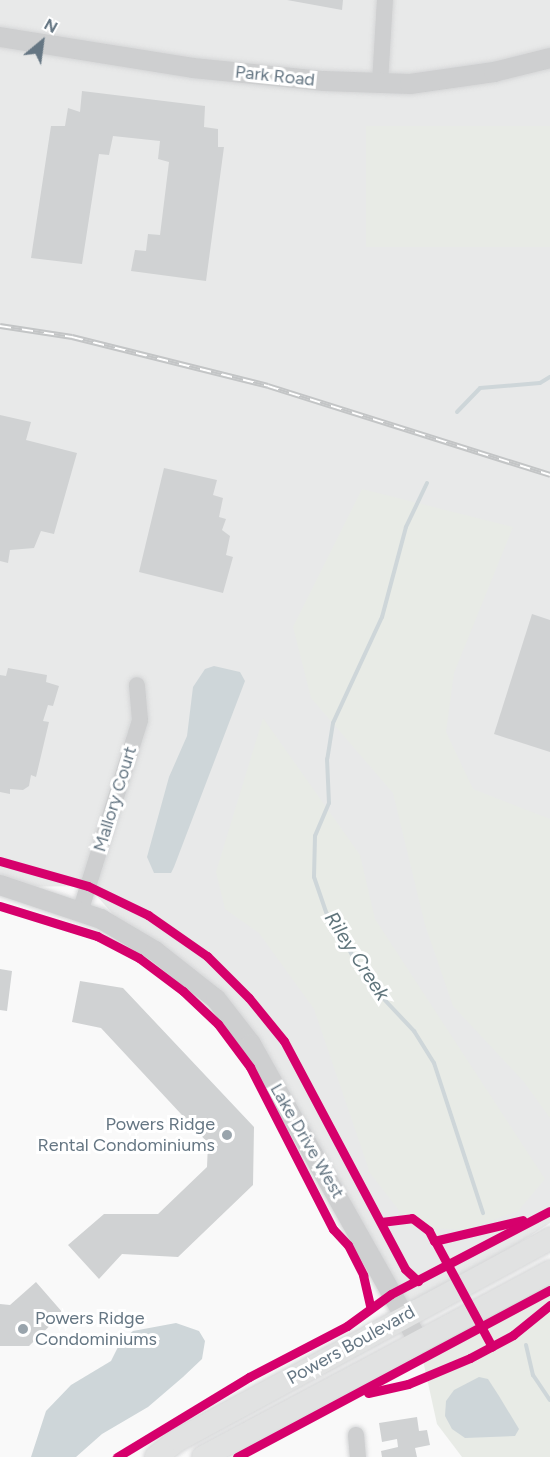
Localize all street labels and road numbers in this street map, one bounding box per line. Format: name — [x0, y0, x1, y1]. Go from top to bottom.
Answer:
street label: Park Road — [234, 61, 316, 91]
street label: Mallory Court — [89, 744, 141, 854]
street label: Lake Drive West — [265, 1080, 349, 1202]
street label: Powers Boulevard — [283, 1301, 419, 1389]

